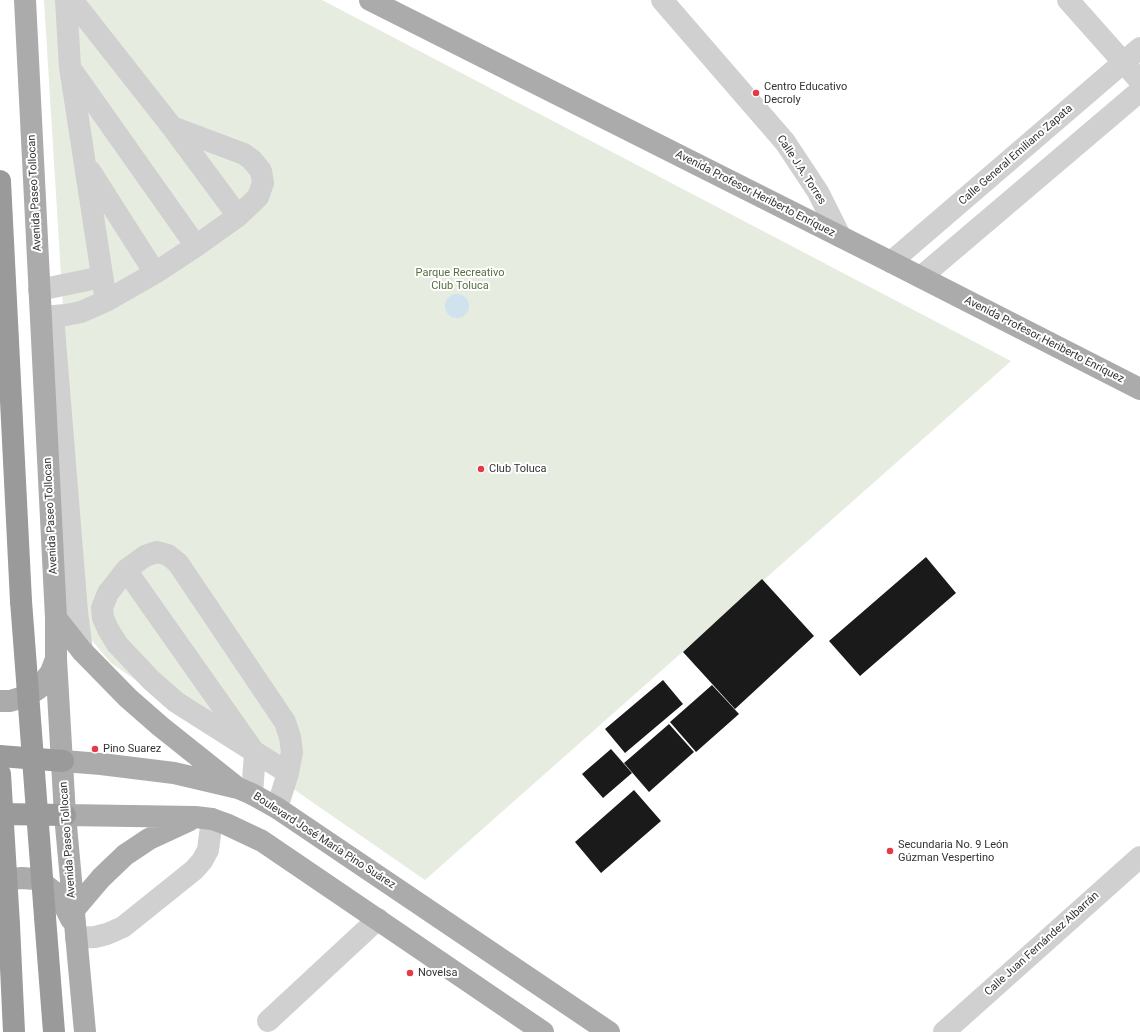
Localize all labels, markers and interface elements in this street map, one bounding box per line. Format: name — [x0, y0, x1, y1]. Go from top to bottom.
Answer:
place label: Centro Educativo Decroly — [764, 80, 847, 106]
marker: Centro Educativo Decroly — [751, 88, 761, 98]
street label: Calle General Emiliano Zapata — [956, 102, 1076, 208]
street label: Calle J.A. Torres — [774, 133, 828, 207]
street label: Avenida Paseo Tollocan — [25, 134, 45, 252]
street label: Avenida Profesor Heriberto Enríquez — [673, 148, 837, 240]
park label: Parque Recreativo Club Toluca — [416, 266, 504, 292]
street label: Avenida Profesor Heriberto Enríquez — [962, 294, 1126, 386]
street label: Avenida Paseo Tollocan — [41, 457, 61, 575]
place label: Club Toluca — [489, 462, 547, 476]
marker: Club Toluca — [476, 464, 486, 474]
place label: Pino Suarez — [103, 742, 161, 756]
marker: Pino Suarez — [90, 744, 100, 754]
street label: Avenida Paseo Tollocan — [57, 781, 79, 899]
street label: Boulevard José María Pino Suárez — [250, 790, 398, 892]
place label: Secundaria No. 9 León Gúzman Vespertino — [898, 838, 1008, 864]
marker: Secundaria No. 9 León Gúzman Vespertino — [885, 846, 895, 856]
street label: Calle Juan Fernández Albarrán — [982, 889, 1102, 999]
place label: Novelsa — [418, 966, 457, 980]
marker: Novelsa — [405, 968, 415, 978]

